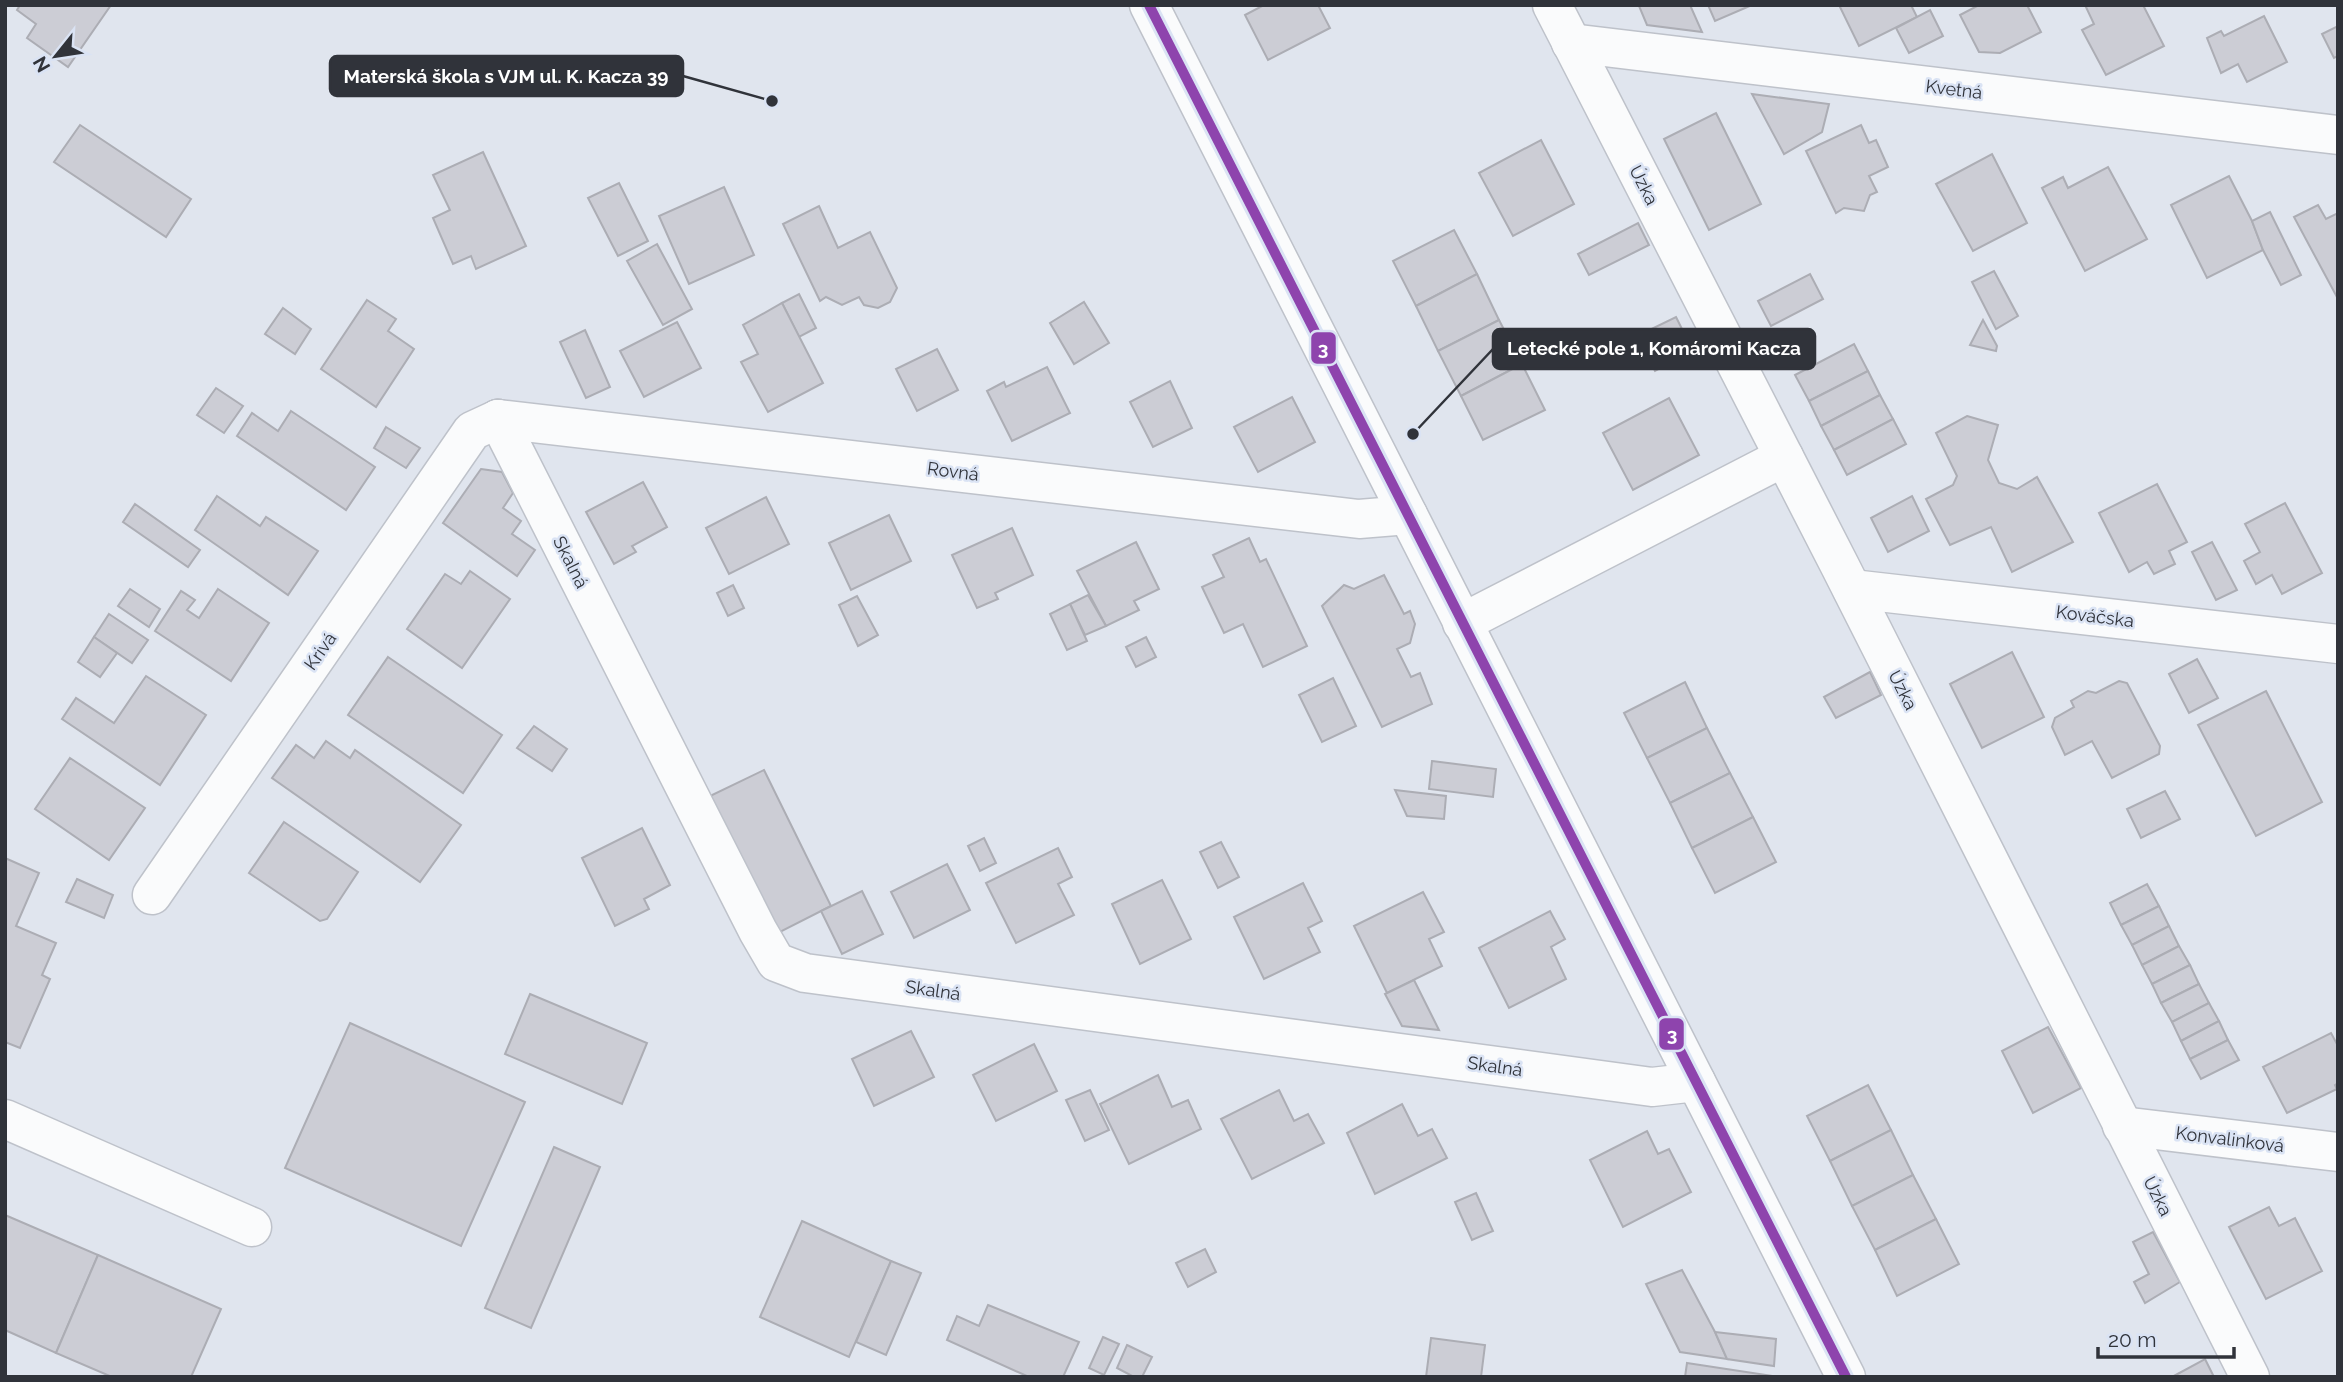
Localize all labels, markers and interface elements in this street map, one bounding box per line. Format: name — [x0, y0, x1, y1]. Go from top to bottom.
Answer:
north arrow — [21, 21, 91, 91]
text: N — [28, 53, 54, 76]
callout: Materská škola s VJM ul. K. Kacza 39 — [330, 56, 683, 96]
text: Materská škola s VJM ul. K. Kacza 39 — [344, 65, 668, 87]
street label: Kvetná — [1924, 75, 1984, 103]
street label: Úzka — [1625, 161, 1664, 208]
callout: Letecké pole 1, Komáromi Kacza — [1493, 329, 1815, 369]
line badge: 3 — [1310, 331, 1337, 365]
text: 3 — [1318, 337, 1328, 359]
text: Letecké pole 1, Komáromi Kacza — [1507, 337, 1801, 359]
street label: Rovná — [926, 457, 980, 485]
street label: Skalná — [549, 533, 593, 591]
street label: Kováčska — [2055, 601, 2135, 631]
street label: Krivá — [300, 628, 340, 674]
street label: Úzka — [1884, 666, 1923, 713]
street label: Skalná — [904, 976, 962, 1004]
line badge: 3 — [1658, 1017, 1685, 1051]
text: 3 — [1667, 1023, 1677, 1045]
street label: Skalná — [1466, 1052, 1524, 1080]
street label: Konvalinková — [2175, 1122, 2285, 1156]
street label: Úzka — [2139, 1172, 2178, 1219]
scale bar — [2098, 1316, 2234, 1360]
text: 20 m — [2108, 1327, 2156, 1352]

